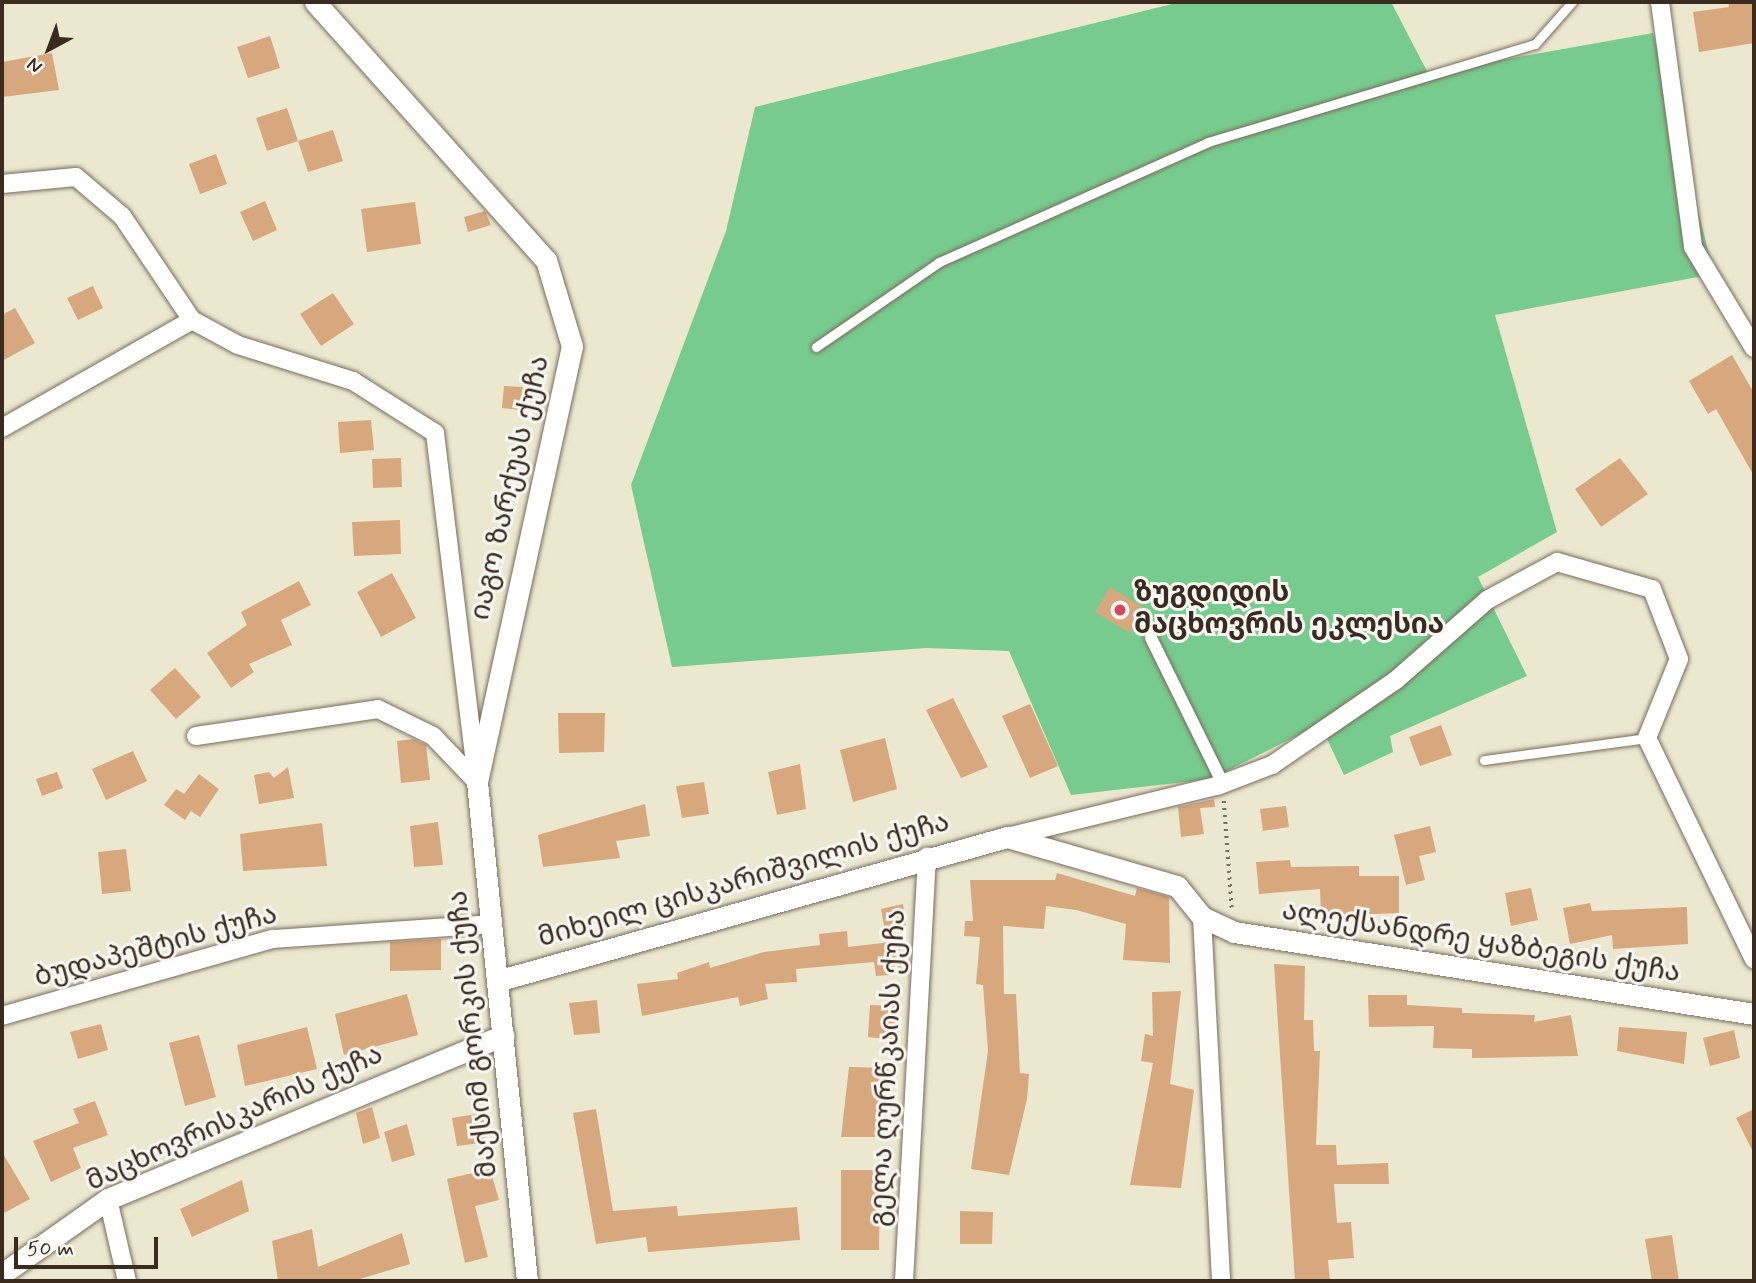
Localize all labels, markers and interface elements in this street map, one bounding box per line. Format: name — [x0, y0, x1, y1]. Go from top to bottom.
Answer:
north arrow — [14, 14, 84, 84]
text: N — [22, 52, 48, 79]
street label: იაგო ზარქუას ქუჩა — [464, 353, 558, 623]
place label: ზუგდიდის მაცხოვრის ეკლესია — [1134, 577, 1444, 643]
marker: ზუგდიდის მაცხოვრის ეკლესია — [1112, 602, 1128, 618]
street label: მიხეილ ცისკარიშვილის ქუჩა — [534, 806, 954, 956]
street label: მაქსიმ გორკის ქუჩა — [442, 889, 506, 1179]
street label: ალექსანდრე ყაზბეგის ქუჩა — [1279, 895, 1683, 991]
street label: ბუდაპეშტის ქუჩა — [31, 898, 281, 996]
street label: გელა ღურწკაიას ქუჩა — [864, 908, 914, 1228]
street label: მაცხოვრისკარის ქუჩა — [82, 1038, 388, 1200]
scale bar — [18, 1224, 161, 1268]
text: 50 m — [27, 1235, 74, 1263]

